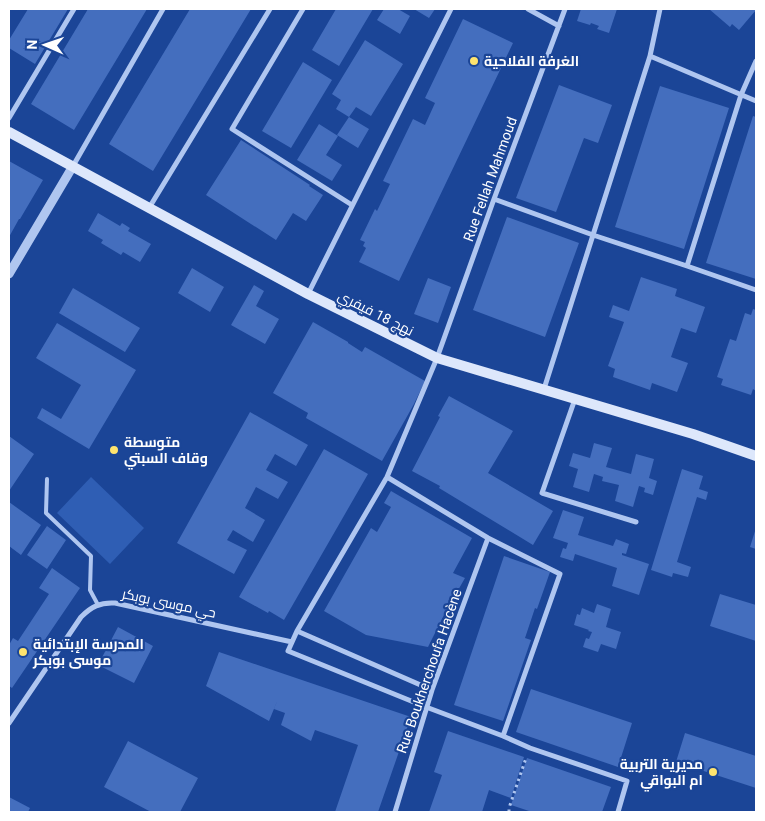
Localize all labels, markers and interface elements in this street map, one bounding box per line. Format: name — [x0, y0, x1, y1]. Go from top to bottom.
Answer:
north arrow — [20, 20, 70, 70]
text: N — [24, 39, 40, 50]
place label: الغرفة الفلاحية — [484, 53, 579, 70]
marker: الغرفة الفلاحية — [468, 55, 480, 67]
street label: Rue Fellah Mahmoud — [460, 115, 520, 243]
street label: نهج 18 فيفري — [334, 287, 417, 342]
place label: متوسطة وقاف السبتي — [124, 434, 208, 470]
marker: متوسطة وقاف السبتي — [108, 444, 120, 456]
street label: حي موسى بوبكر — [119, 585, 217, 625]
street label: Rue Boukherchoufa Hacène — [393, 587, 465, 755]
place label: المدرسة الإبتدائية موسى بوبكر — [32, 636, 144, 669]
marker: المدرسة الإبتدائية موسى بوبكر — [17, 646, 29, 658]
place label: مديرية التربية ام البواقي — [620, 756, 703, 792]
marker: مديرية التربية ام البواقي — [707, 766, 719, 778]

